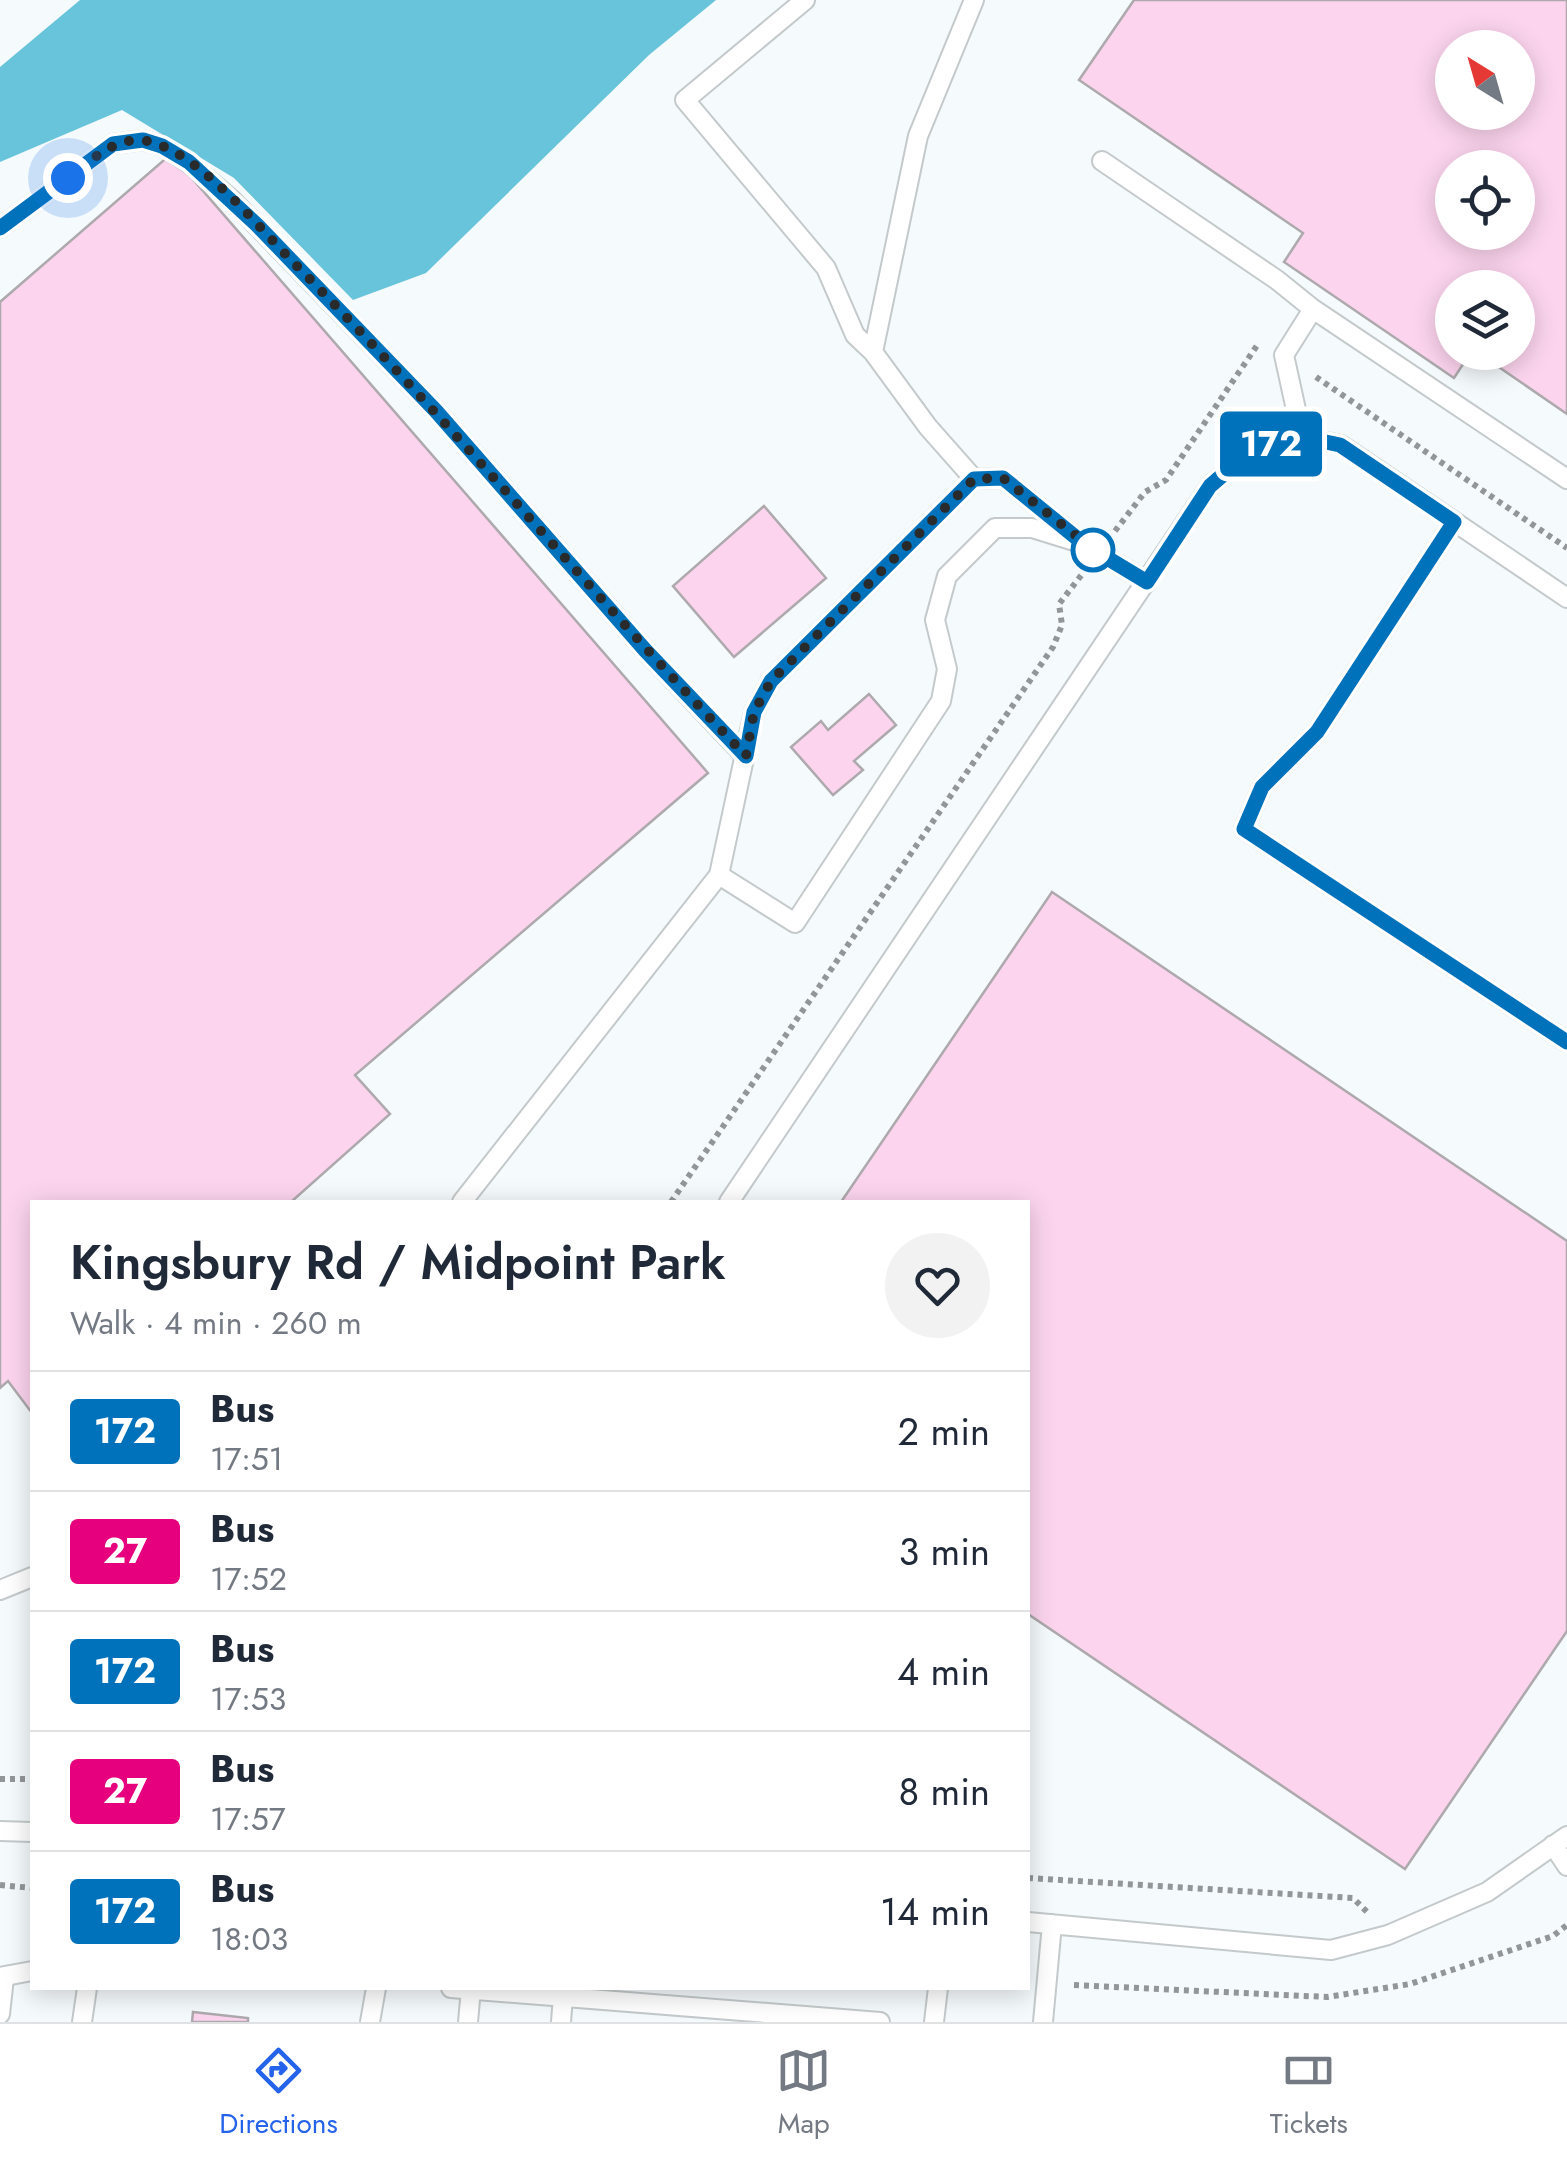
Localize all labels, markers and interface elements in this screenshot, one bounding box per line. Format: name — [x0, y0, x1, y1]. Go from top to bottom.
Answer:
north arrow — [1435, 30, 1535, 130]
map controls — [1435, 30, 1535, 370]
button: locate — [1435, 150, 1535, 250]
your location — [43, 153, 93, 203]
button: layers — [1435, 270, 1535, 370]
line badge: 172 — [1214, 412, 1328, 476]
text: 172 — [1240, 419, 1302, 469]
unlabelled marker — [1072, 529, 1114, 571]
text: Kingsbury Rd / Midpoint Park — [70, 1228, 726, 1297]
button: heart — [885, 1233, 990, 1338]
text: Walk · 4 min · 260 m — [70, 1300, 362, 1346]
text: Bus — [210, 1381, 274, 1436]
text: 2 min — [898, 1404, 990, 1459]
text: 172 — [94, 1406, 156, 1456]
text: 17:51 — [210, 1436, 283, 1482]
text: Bus — [210, 1501, 274, 1556]
text: 3 min — [898, 1524, 990, 1579]
text: 27 — [103, 1526, 147, 1576]
text: 17:52 — [210, 1556, 287, 1602]
text: Bus — [210, 1621, 274, 1676]
text: 4 min — [897, 1644, 990, 1699]
text: 172 — [94, 1646, 156, 1696]
text: 17:53 — [210, 1676, 286, 1722]
text: Bus — [210, 1741, 274, 1796]
text: 8 min — [898, 1764, 990, 1819]
text: 27 — [103, 1766, 147, 1816]
text: 17:57 — [210, 1796, 286, 1842]
text: Bus — [210, 1861, 274, 1916]
text: 14 min — [880, 1884, 990, 1939]
text: 172 — [94, 1886, 156, 1936]
text: 18:03 — [210, 1916, 288, 1962]
tab: Directions — [219, 2043, 338, 2144]
tab: Map — [776, 2043, 831, 2144]
tab: Tickets — [1270, 2043, 1348, 2144]

